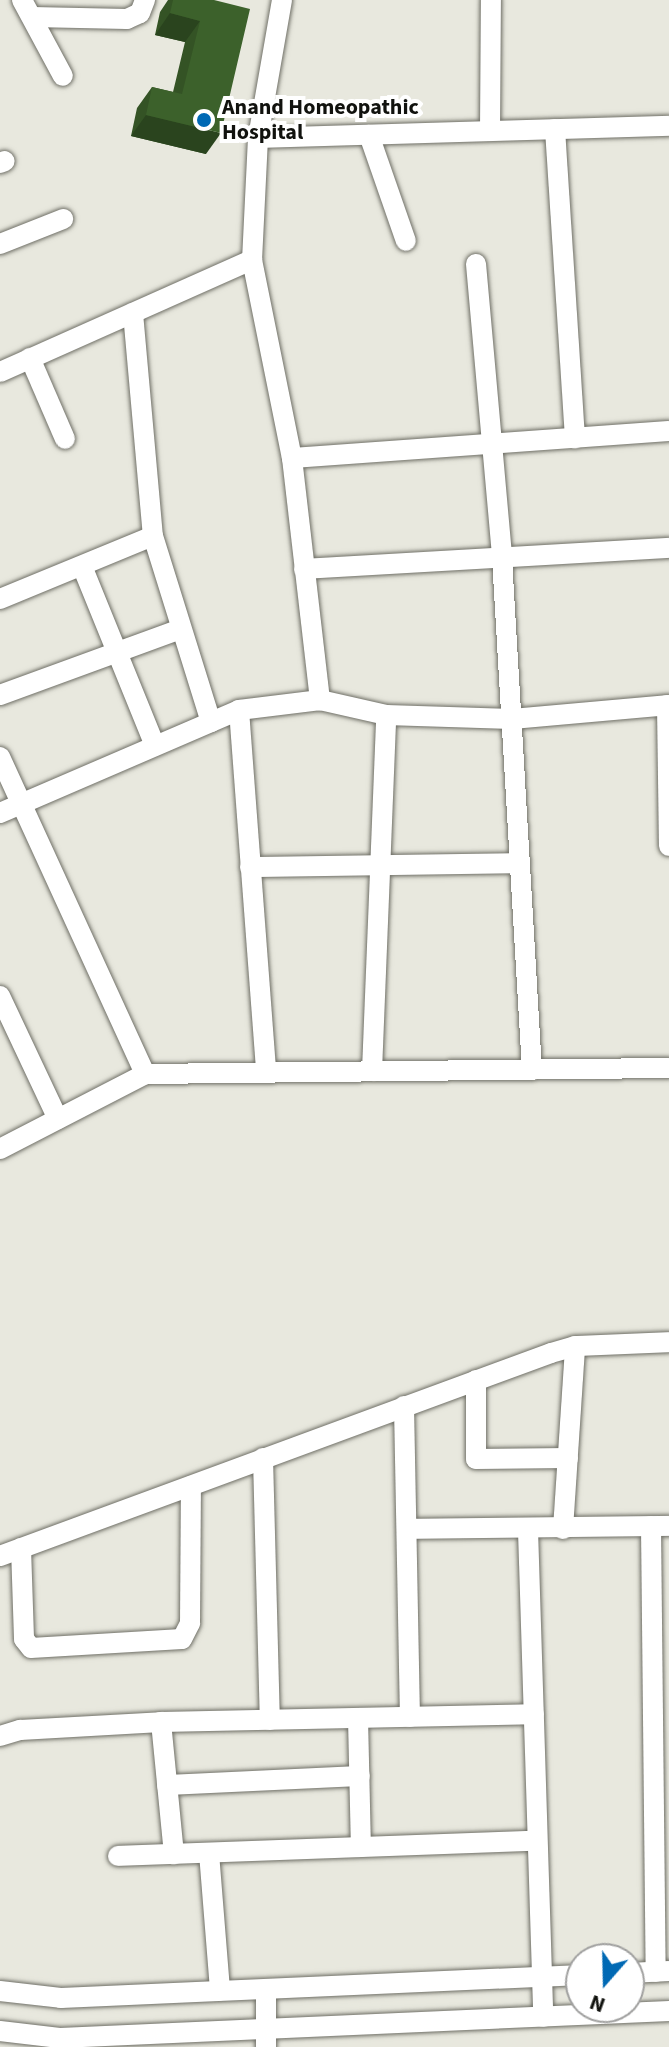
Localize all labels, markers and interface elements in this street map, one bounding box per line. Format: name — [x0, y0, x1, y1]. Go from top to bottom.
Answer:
place label: Anand Homeopathic Hospital — [222, 94, 419, 146]
marker: Anand Homeopathic Hospital — [193, 109, 215, 131]
north arrow — [565, 1943, 645, 2023]
text: N — [585, 1986, 610, 2021]

